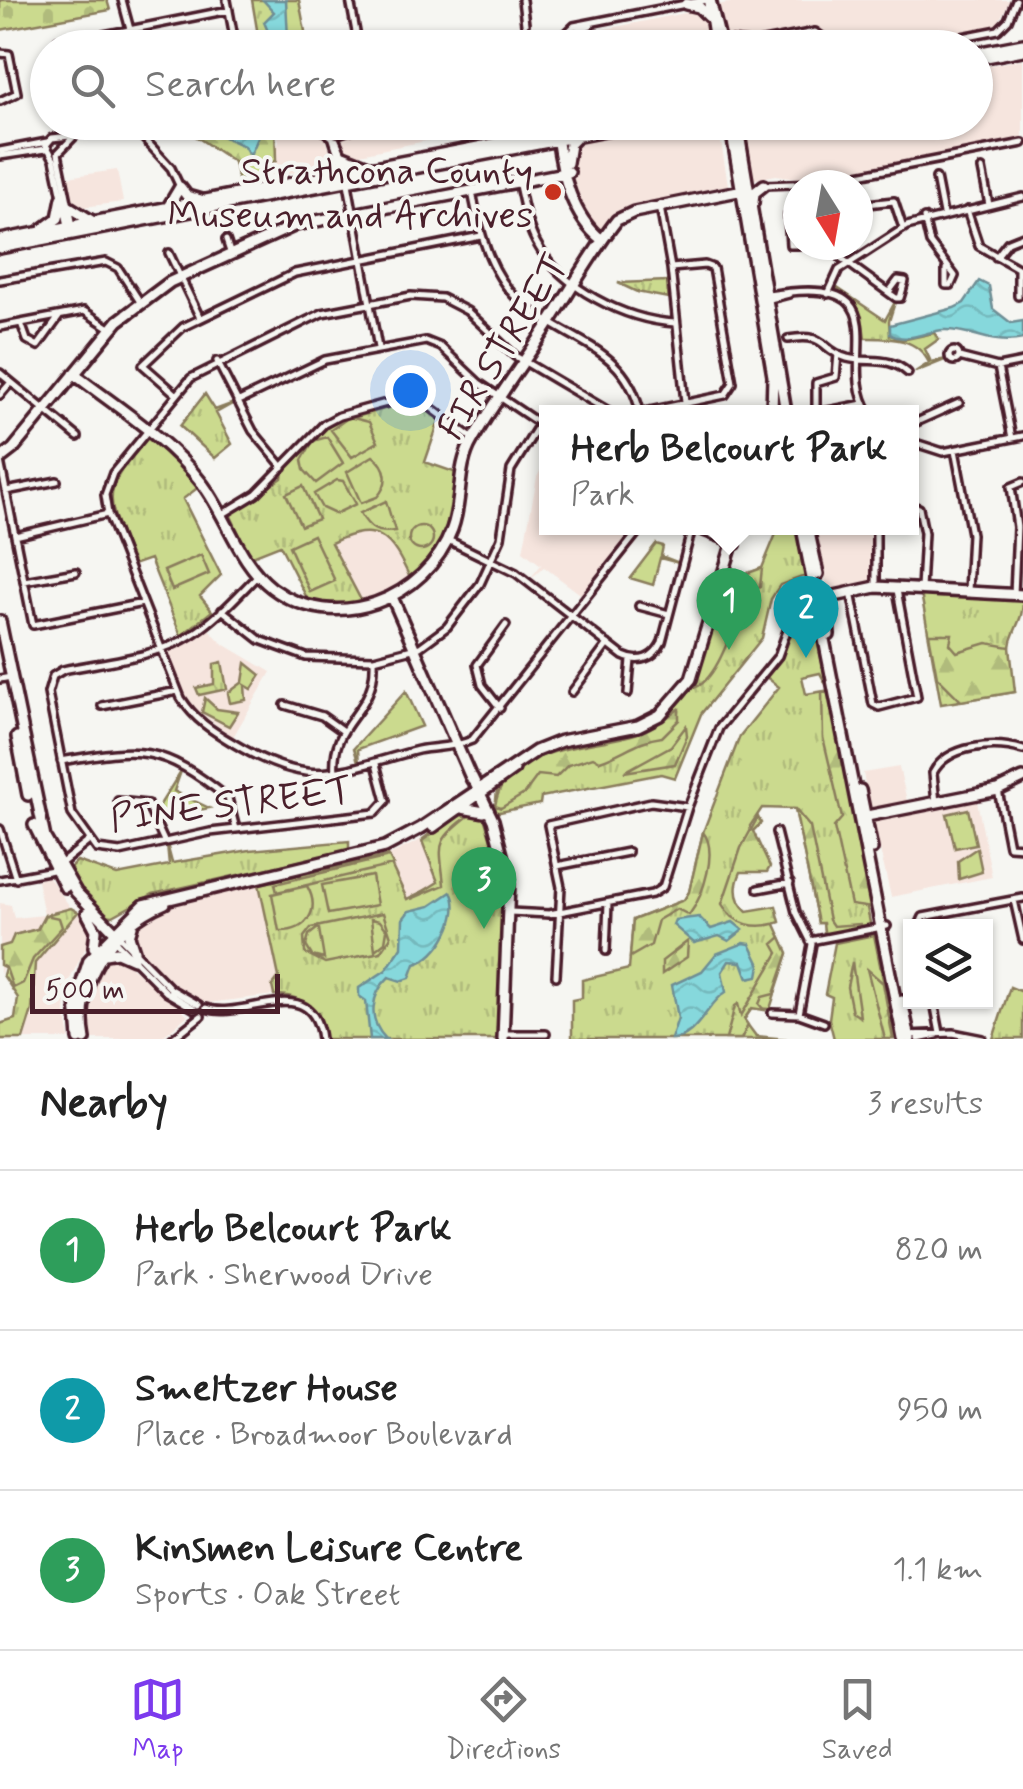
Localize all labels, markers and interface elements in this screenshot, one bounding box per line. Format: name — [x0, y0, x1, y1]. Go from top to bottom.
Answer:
search box — [30, 30, 993, 140]
icon: search — [65, 58, 120, 113]
text: Search here — [145, 61, 336, 110]
place label: Strathcona County Museum and Archives — [168, 148, 533, 241]
north arrow — [783, 170, 873, 260]
marker: Strathcona County Museum and Archives — [542, 181, 564, 203]
street label: FIR STREET — [427, 245, 581, 450]
your location — [385, 365, 436, 416]
popup — [539, 405, 919, 535]
text: Herb Belcourt Park — [571, 425, 887, 474]
text: Park — [571, 474, 634, 516]
pin: 1 — [696, 568, 762, 650]
pin: 2 — [774, 576, 838, 658]
street label: PINE STREET — [108, 766, 355, 845]
pin: 3 — [452, 846, 516, 929]
map controls — [903, 919, 993, 1009]
button: layers — [903, 919, 993, 1009]
scale bar — [30, 969, 280, 1014]
text: 500 m — [45, 973, 125, 1010]
text: Nearby — [40, 1077, 168, 1132]
text: 3 results — [867, 1083, 983, 1125]
text: Herb Belcourt Park — [135, 1205, 451, 1254]
text: 1 — [65, 1229, 80, 1271]
text: 820 m — [895, 1229, 983, 1271]
text: Park · Sherwood Drive — [135, 1254, 433, 1296]
text: Smeltzer House — [135, 1365, 398, 1414]
text: 2 — [65, 1389, 80, 1431]
text: 950 m — [897, 1389, 983, 1431]
text: Place · Broadmoor Boulevard — [135, 1414, 513, 1456]
text: Kinsmen Leisure Centre — [135, 1525, 523, 1574]
text: 3 — [65, 1549, 80, 1591]
text: 1.1 km — [892, 1549, 983, 1591]
text: Sports · Oak Street — [135, 1574, 401, 1616]
tab: Map — [130, 1672, 185, 1769]
tab: Directions — [446, 1672, 561, 1769]
tab: Saved — [822, 1672, 893, 1769]

